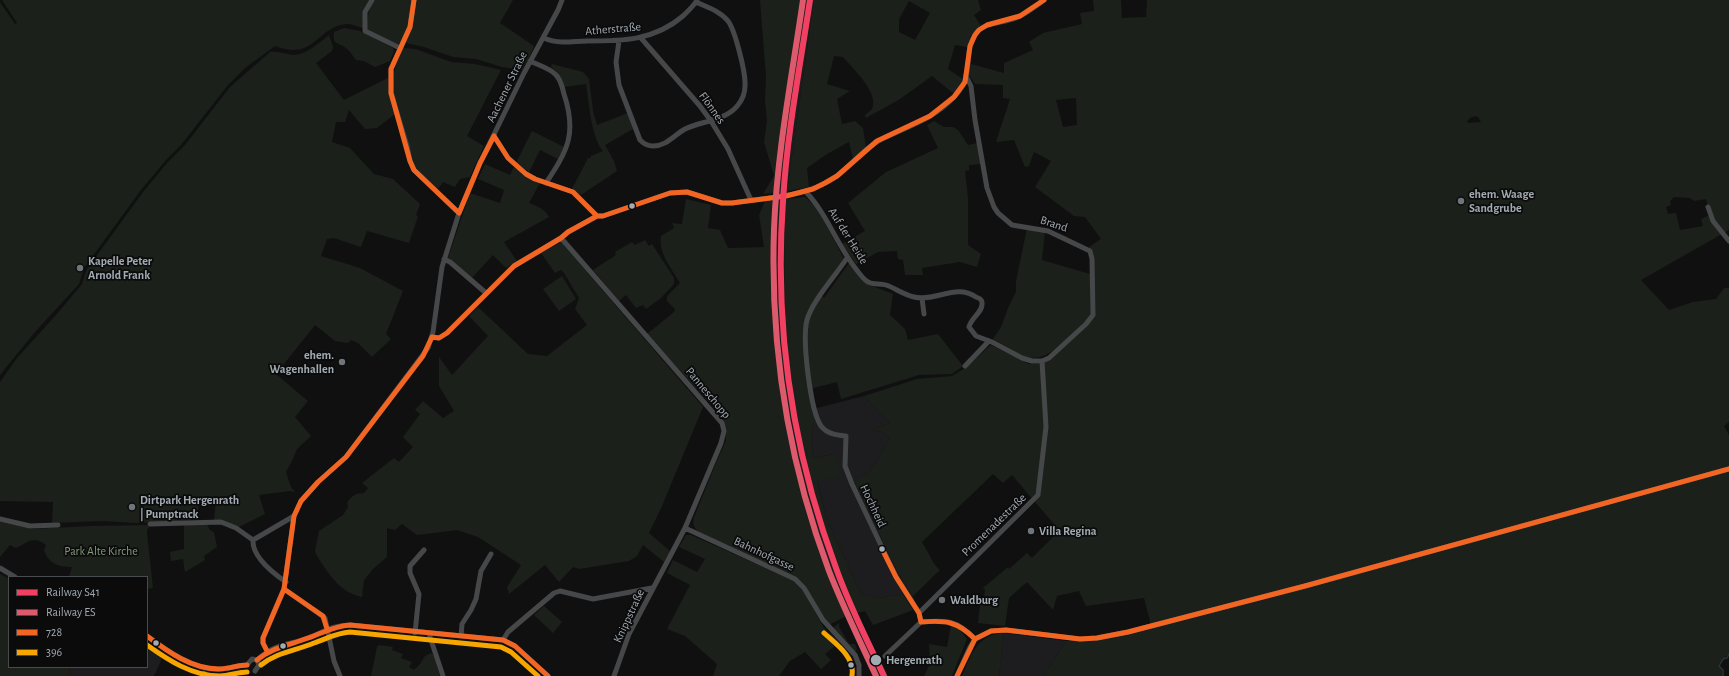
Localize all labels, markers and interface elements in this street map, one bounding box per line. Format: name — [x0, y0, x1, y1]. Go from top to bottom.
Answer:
street label: Atherstraße — [585, 19, 641, 39]
street label: Aachener Straße — [484, 49, 530, 125]
street label: Flönnes — [696, 89, 728, 127]
place label: ehem. Waage Sandgrube — [1469, 187, 1534, 215]
marker: ehem. Waage Sandgrube — [1456, 196, 1466, 206]
unlabelled marker — [627, 201, 637, 211]
street label: Auf der Heide — [825, 205, 871, 267]
street label: Brand — [1039, 213, 1069, 235]
place label: Kapelle Peter Arnold Frank — [88, 254, 152, 282]
marker: Kapelle Peter Arnold Frank — [75, 263, 85, 273]
place label: ehem. Wagenhallen — [270, 348, 334, 376]
marker: ehem. Wagenhallen — [337, 357, 347, 367]
street label: Panneschopp — [682, 364, 734, 422]
street label: Hochheid — [857, 482, 889, 530]
street label: Promenadestraße — [959, 491, 1029, 559]
place label: Dirtpark Hergenrath | Pumptrack — [140, 493, 239, 521]
marker: Dirtpark Hergenrath | Pumptrack — [127, 502, 137, 512]
place label: Villa Regina — [1039, 524, 1097, 538]
marker: Villa Regina — [1026, 526, 1036, 536]
street label: Bahnhofgasse — [731, 534, 797, 574]
park label: Park Alte Kirche — [64, 544, 138, 558]
unlabelled marker — [877, 544, 887, 554]
legend — [8, 576, 148, 668]
text: Railway S41 — [46, 586, 100, 598]
street label: Knippstraße — [610, 587, 648, 645]
place label: Waldburg — [950, 593, 998, 607]
marker: Waldburg — [937, 595, 947, 605]
text: Railway ES — [46, 606, 96, 618]
text: 728 — [46, 626, 62, 638]
unlabelled marker — [151, 638, 161, 648]
unlabelled marker — [278, 641, 288, 651]
text: 396 — [46, 646, 62, 658]
marker: Hergenrath — [869, 653, 883, 667]
place label: Hergenrath — [886, 653, 942, 667]
unlabelled marker — [846, 660, 856, 670]

